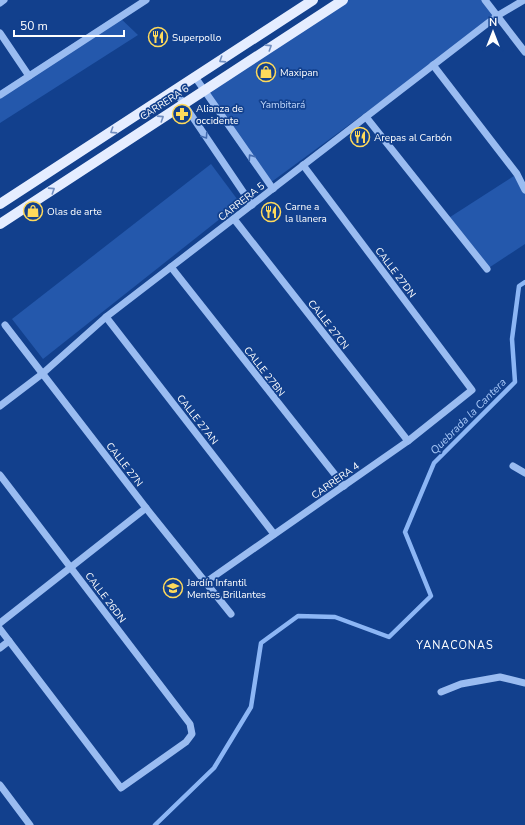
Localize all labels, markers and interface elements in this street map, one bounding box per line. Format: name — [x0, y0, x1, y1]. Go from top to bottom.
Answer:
scale bar — [14, 12, 124, 38]
north arrow — [473, 12, 513, 52]
text: N — [489, 15, 497, 30]
text: 50 m — [20, 18, 48, 34]
restaurant icon: Superpollo — [147, 26, 169, 48]
place label: Superpollo — [172, 31, 222, 45]
one-way arrow — [265, 45, 272, 52]
one-way arrow — [219, 55, 226, 62]
shop icon: Maxipan — [255, 61, 277, 83]
place label: Maxipan — [280, 66, 318, 80]
street label: CARRERA 6 — [137, 82, 192, 124]
park label: Yambitará — [260, 98, 305, 112]
place label: Alianza de occidente — [196, 102, 243, 128]
pharmacy icon: Alianza de occidente — [171, 103, 193, 125]
one-way arrow — [156, 116, 163, 123]
one-way arrow — [110, 126, 117, 134]
restaurant icon: Arepas al Carbón — [349, 126, 371, 148]
place label: Arepas al Carbón — [374, 131, 452, 145]
one-way arrow — [200, 132, 208, 139]
one-way arrow — [249, 154, 256, 161]
street label: CARRERA 5 — [215, 179, 268, 224]
one-way arrow — [48, 187, 55, 195]
shop icon: Olas de arte — [22, 200, 44, 222]
place label: Carne a la llanera — [285, 200, 327, 226]
restaurant icon: Carne a la llanera — [260, 201, 282, 223]
place label: Olas de arte — [47, 205, 102, 219]
street label: CALLE 27DN — [372, 244, 419, 301]
street label: CALLE 27CN — [304, 297, 352, 352]
street label: CALLE 27BN — [240, 344, 288, 399]
water label: Quebrada la Cantera — [427, 375, 510, 458]
street label: CALLE 27AN — [173, 392, 221, 447]
street label: CALLE 27N — [103, 440, 146, 490]
street label: CARRERA 4 — [309, 459, 362, 502]
street label: CALLE 26DN — [82, 569, 129, 626]
place label: Jardín Infantil Mentes Brillantes — [186, 576, 266, 602]
school or university icon: Jardín Infantil Mentes Brillantes — [162, 577, 184, 599]
district label: YANACONAS — [415, 638, 494, 653]

